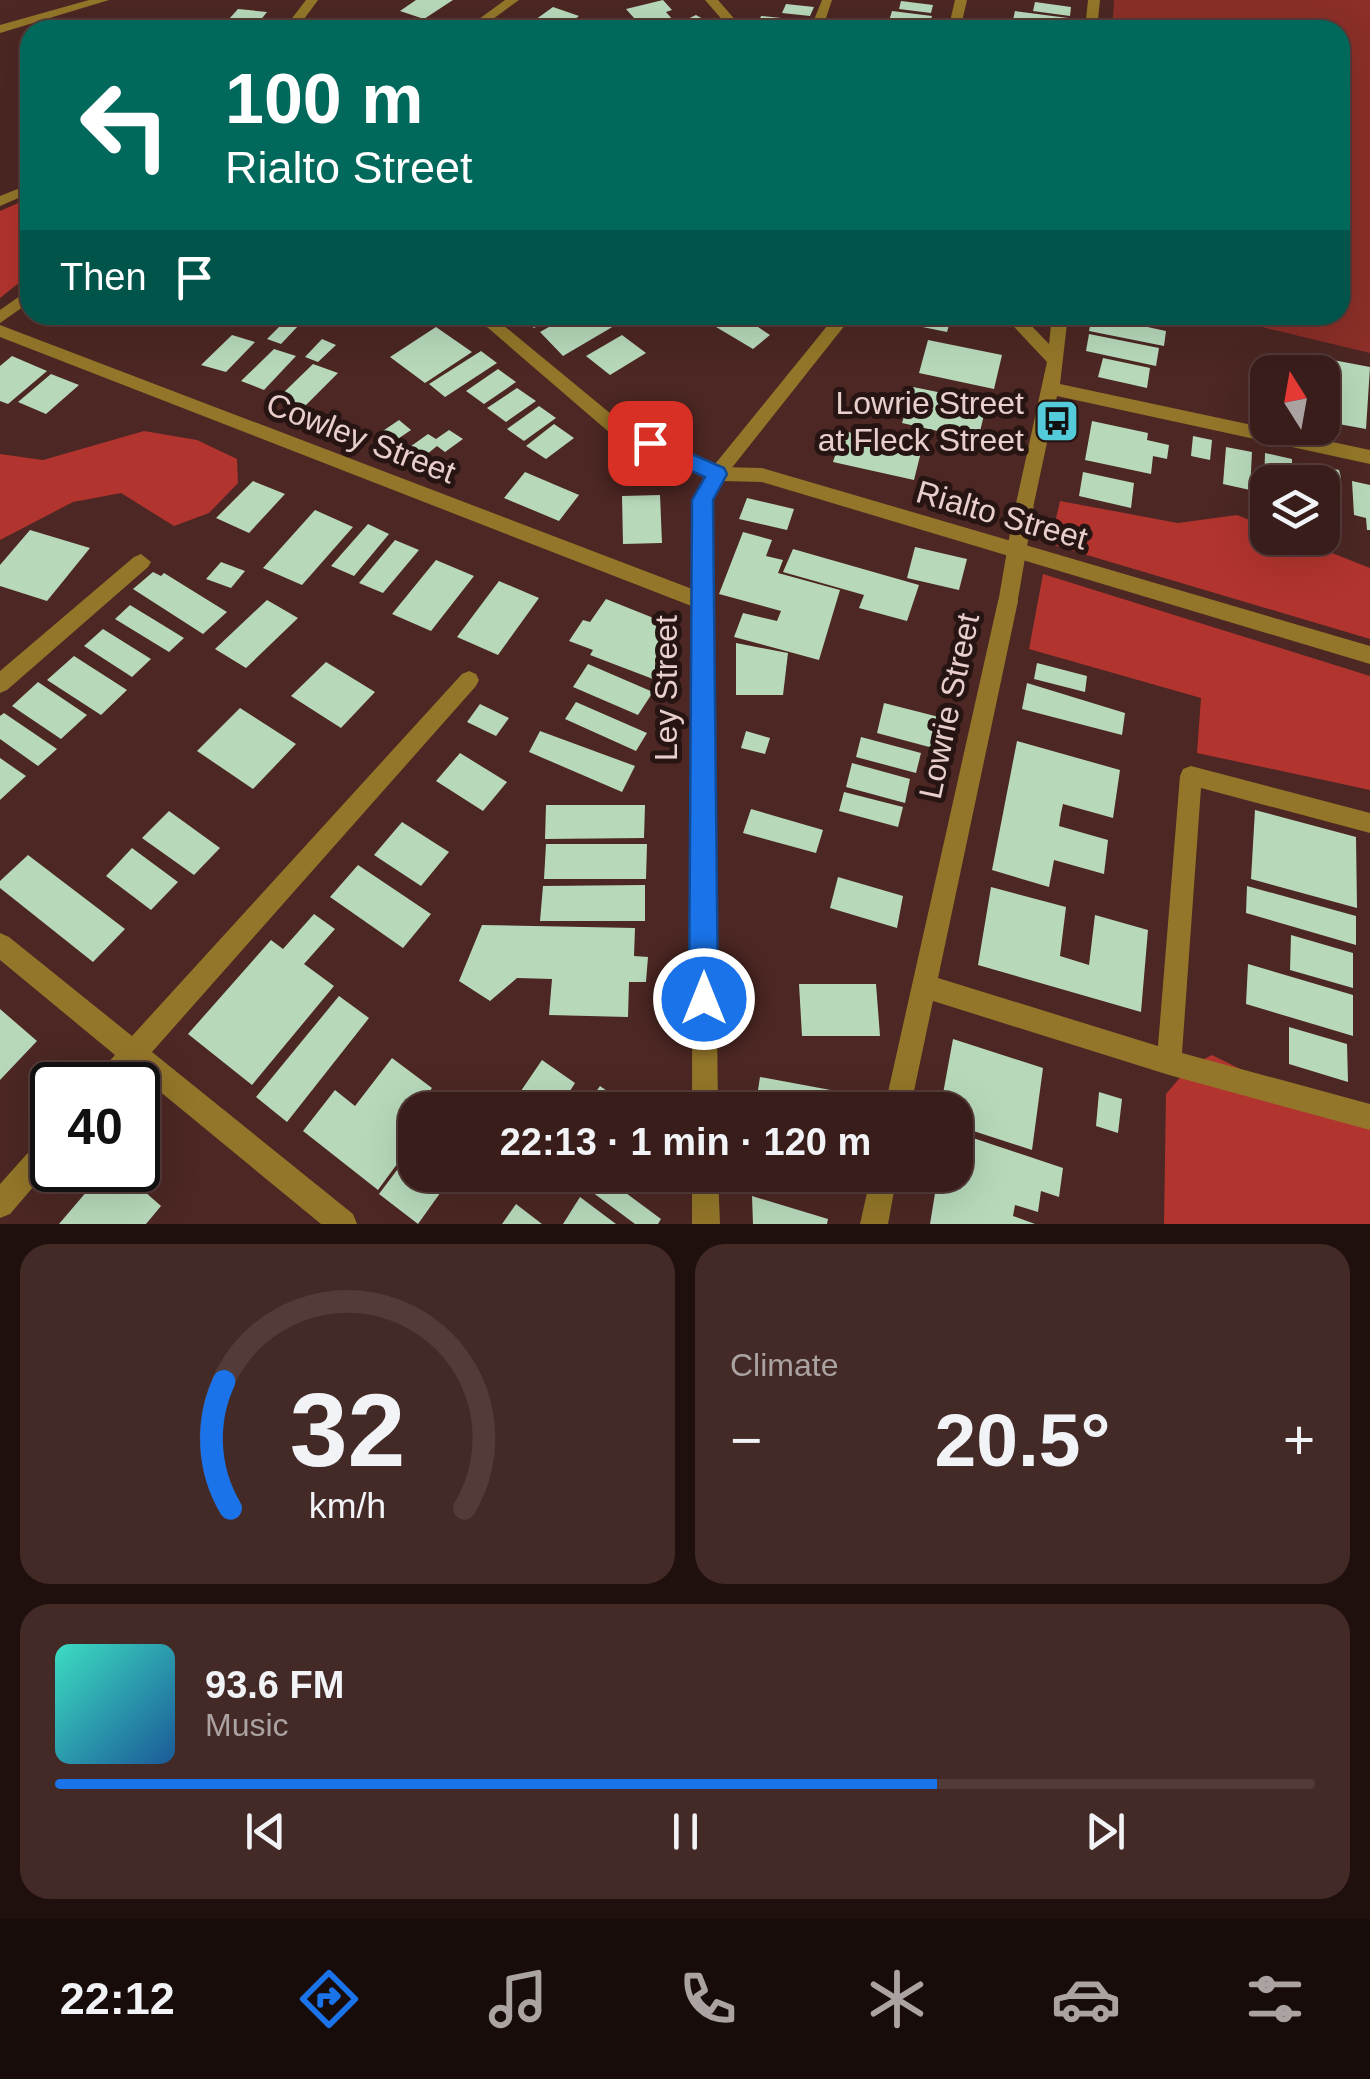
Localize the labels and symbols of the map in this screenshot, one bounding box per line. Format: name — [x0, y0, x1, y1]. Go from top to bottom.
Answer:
north arrow — [1250, 355, 1340, 445]
place label: Lowrie Street at Fleck Street — [818, 385, 1024, 458]
street label: Cowley Street — [262, 386, 461, 491]
bus stop icon: Lowrie Street at Fleck Street — [1034, 398, 1080, 444]
pin — [608, 401, 693, 486]
street label: Rialto Street — [912, 473, 1092, 557]
street label: Lowrie Street — [912, 610, 986, 802]
street label: Ley Street — [648, 615, 684, 761]
position arrow — [652, 947, 756, 1051]
speed limit sign: 40 — [30, 1062, 160, 1192]

